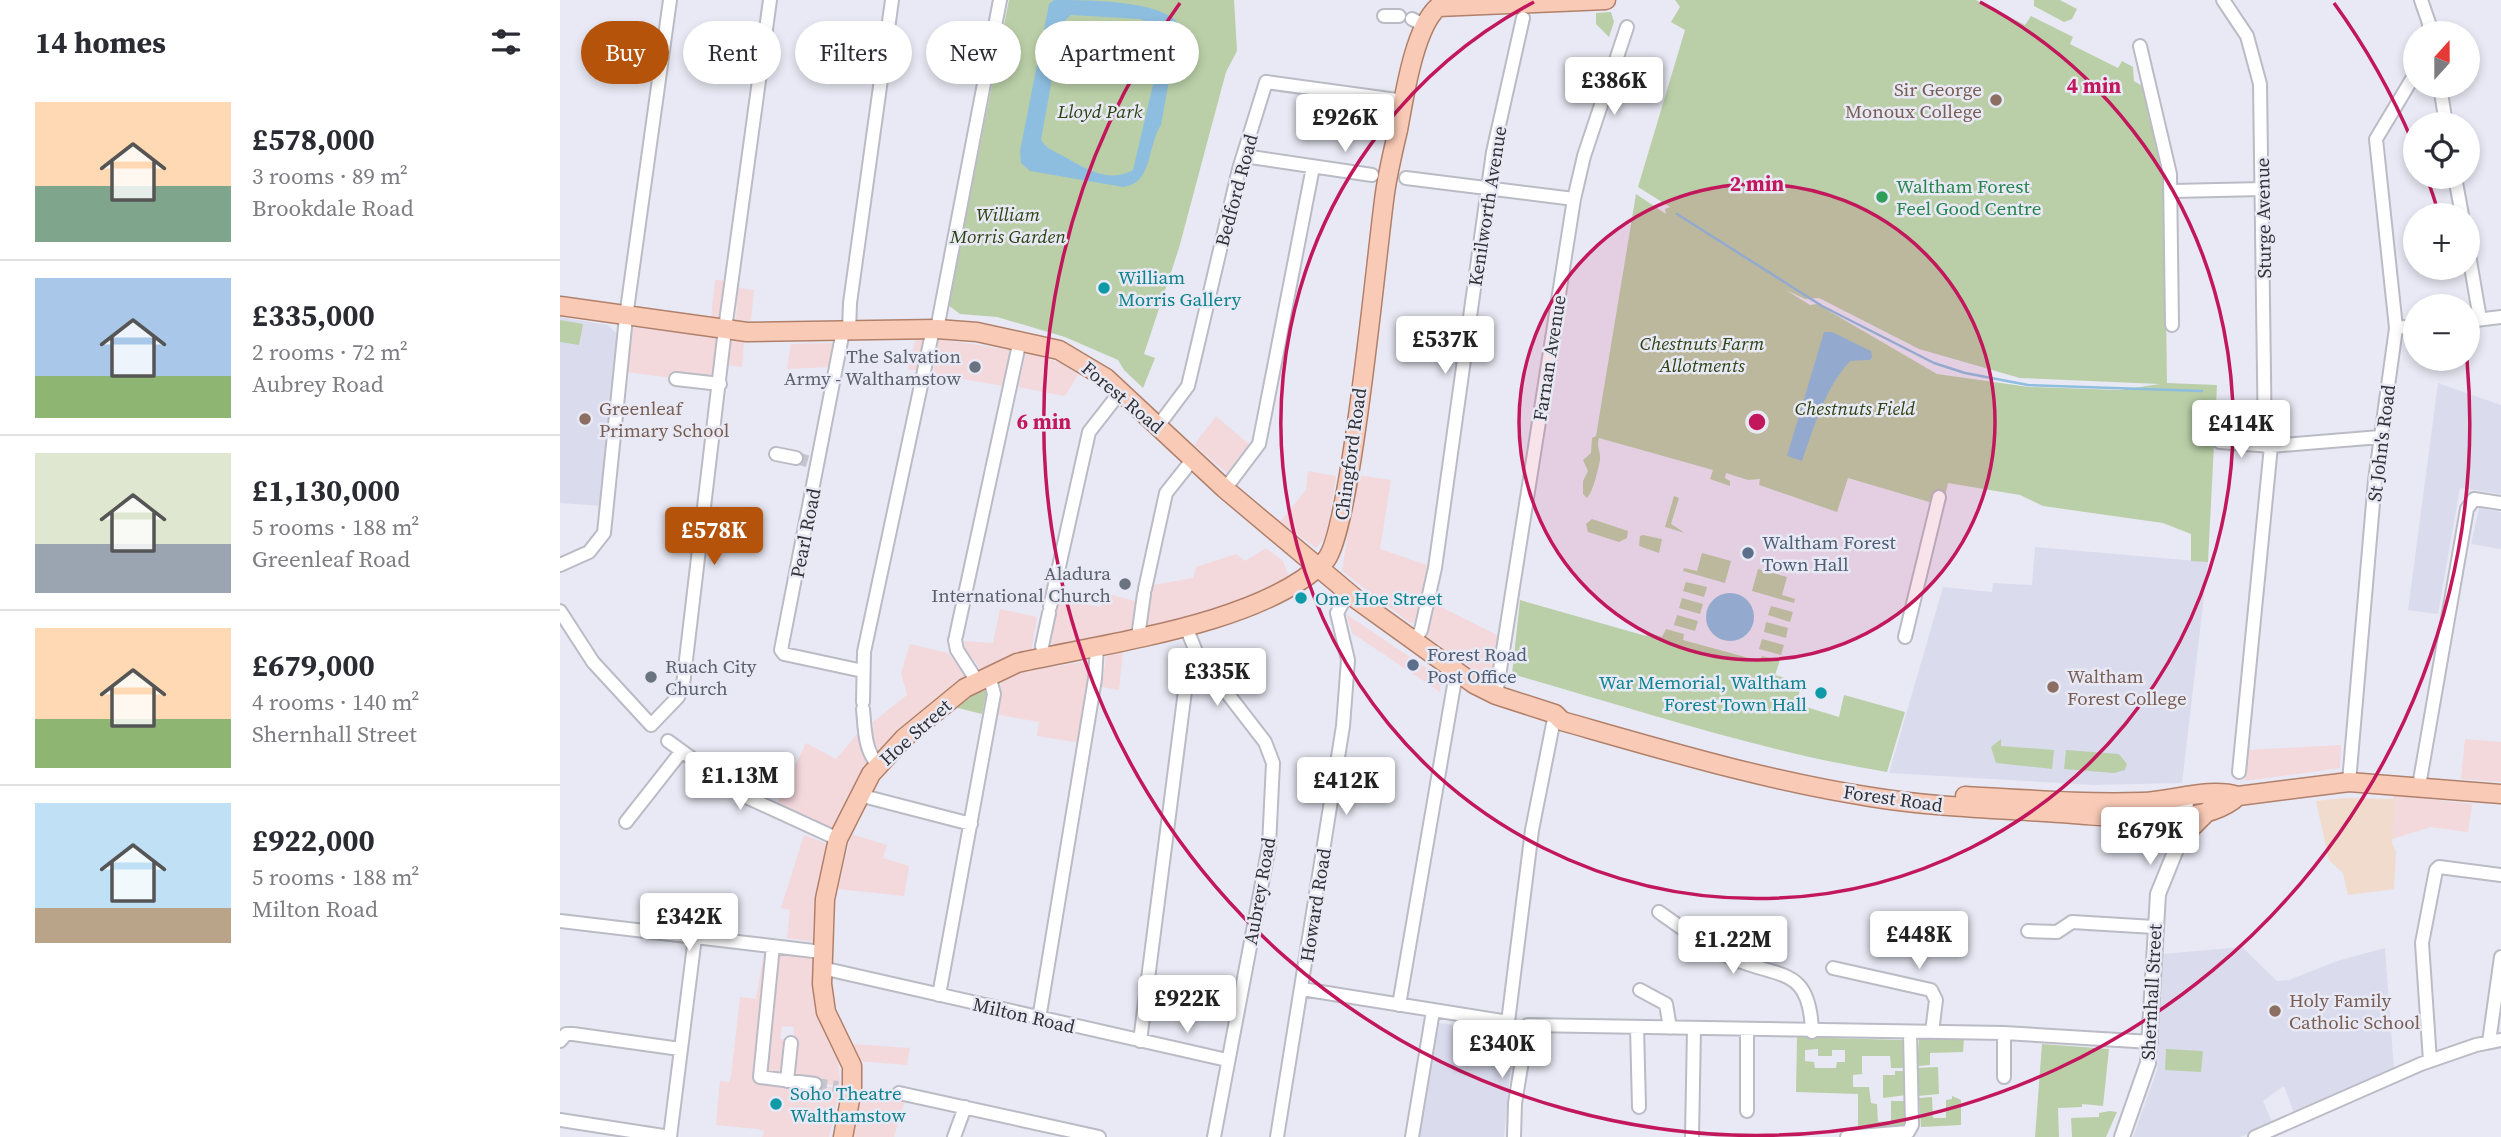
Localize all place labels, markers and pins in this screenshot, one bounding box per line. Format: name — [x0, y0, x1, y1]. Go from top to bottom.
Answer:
pin: £386K — [1565, 58, 1663, 117]
place label: Sir George Monoux College — [1845, 76, 1982, 124]
marker: Sir George Monoux College — [1988, 92, 2004, 108]
pin: £926K — [1296, 94, 1394, 154]
place label: Waltham Forest Feel Good Centre — [1896, 173, 2041, 221]
marker: Waltham Forest Feel Good Centre — [1874, 189, 1890, 205]
place label: William Morris Gallery — [1118, 264, 1241, 312]
marker: William Morris Gallery — [1096, 280, 1112, 296]
pin: £537K — [1396, 316, 1494, 376]
place label: The Salvation Army - Walthamstow — [784, 343, 961, 391]
marker: The Salvation Army - Walthamstow — [967, 359, 983, 375]
place label: Greenleaf Primary School — [599, 395, 730, 443]
pin: £414K — [2192, 400, 2290, 460]
centre of rings — [1745, 410, 1769, 434]
marker: Greenleaf Primary School — [577, 411, 593, 427]
pin: £578K — [665, 508, 763, 567]
place label: Waltham Forest Town Hall — [1762, 529, 1896, 577]
marker: Waltham Forest Town Hall — [1740, 545, 1756, 561]
place label: Aladura International Church — [931, 560, 1111, 608]
marker: Aladura International Church — [1117, 576, 1133, 592]
place label: One Hoe Street — [1315, 585, 1443, 611]
marker: One Hoe Street — [1293, 590, 1309, 606]
place label: Forest Road Post Office — [1427, 641, 1527, 689]
pin: £335K — [1168, 648, 1266, 708]
place label: Ruach City Church — [665, 653, 757, 701]
marker: Forest Road Post Office — [1405, 657, 1421, 673]
place label: Waltham Forest College — [2067, 663, 2187, 711]
marker: Ruach City Church — [643, 669, 659, 685]
place label: War Memorial, Waltham Forest Town Hall — [1599, 669, 1807, 717]
marker: Waltham Forest College — [2045, 679, 2061, 695]
marker: War Memorial, Waltham Forest Town Hall — [1813, 685, 1829, 701]
pin: £1.13M — [683, 752, 797, 812]
pin: £412K — [1297, 758, 1395, 817]
pin: £679K — [2101, 808, 2199, 867]
pin: £342K — [640, 894, 738, 953]
pin: £448K — [1870, 912, 1968, 971]
pin: £1.22M — [1676, 916, 1790, 976]
pin: £922K — [1138, 976, 1236, 1035]
place label: Holy Family Catholic School — [2289, 987, 2420, 1035]
marker: Holy Family Catholic School — [2267, 1003, 2283, 1019]
pin: £340K — [1453, 1020, 1551, 1080]
place label: Soho Theatre Walthamstow — [790, 1080, 906, 1128]
marker: Soho Theatre Walthamstow — [768, 1096, 784, 1112]

